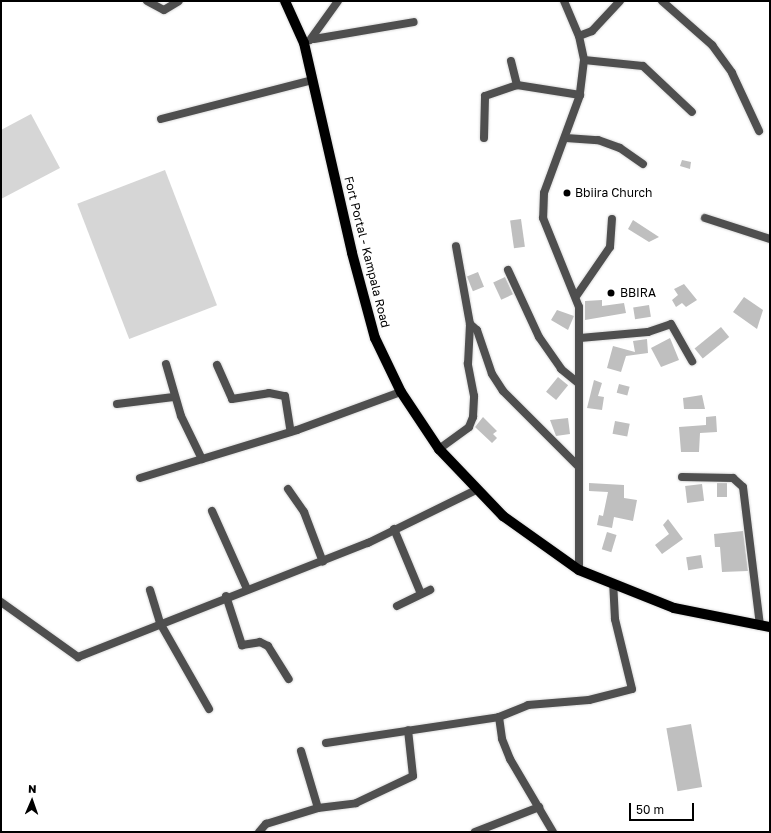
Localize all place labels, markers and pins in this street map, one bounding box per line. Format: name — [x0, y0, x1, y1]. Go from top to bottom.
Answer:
place label: Bbiira Church — [575, 186, 652, 200]
marker: Bbiira Church — [562, 188, 572, 198]
place label: BBIRA — [620, 286, 656, 300]
marker: BBIRA — [605, 287, 617, 299]

